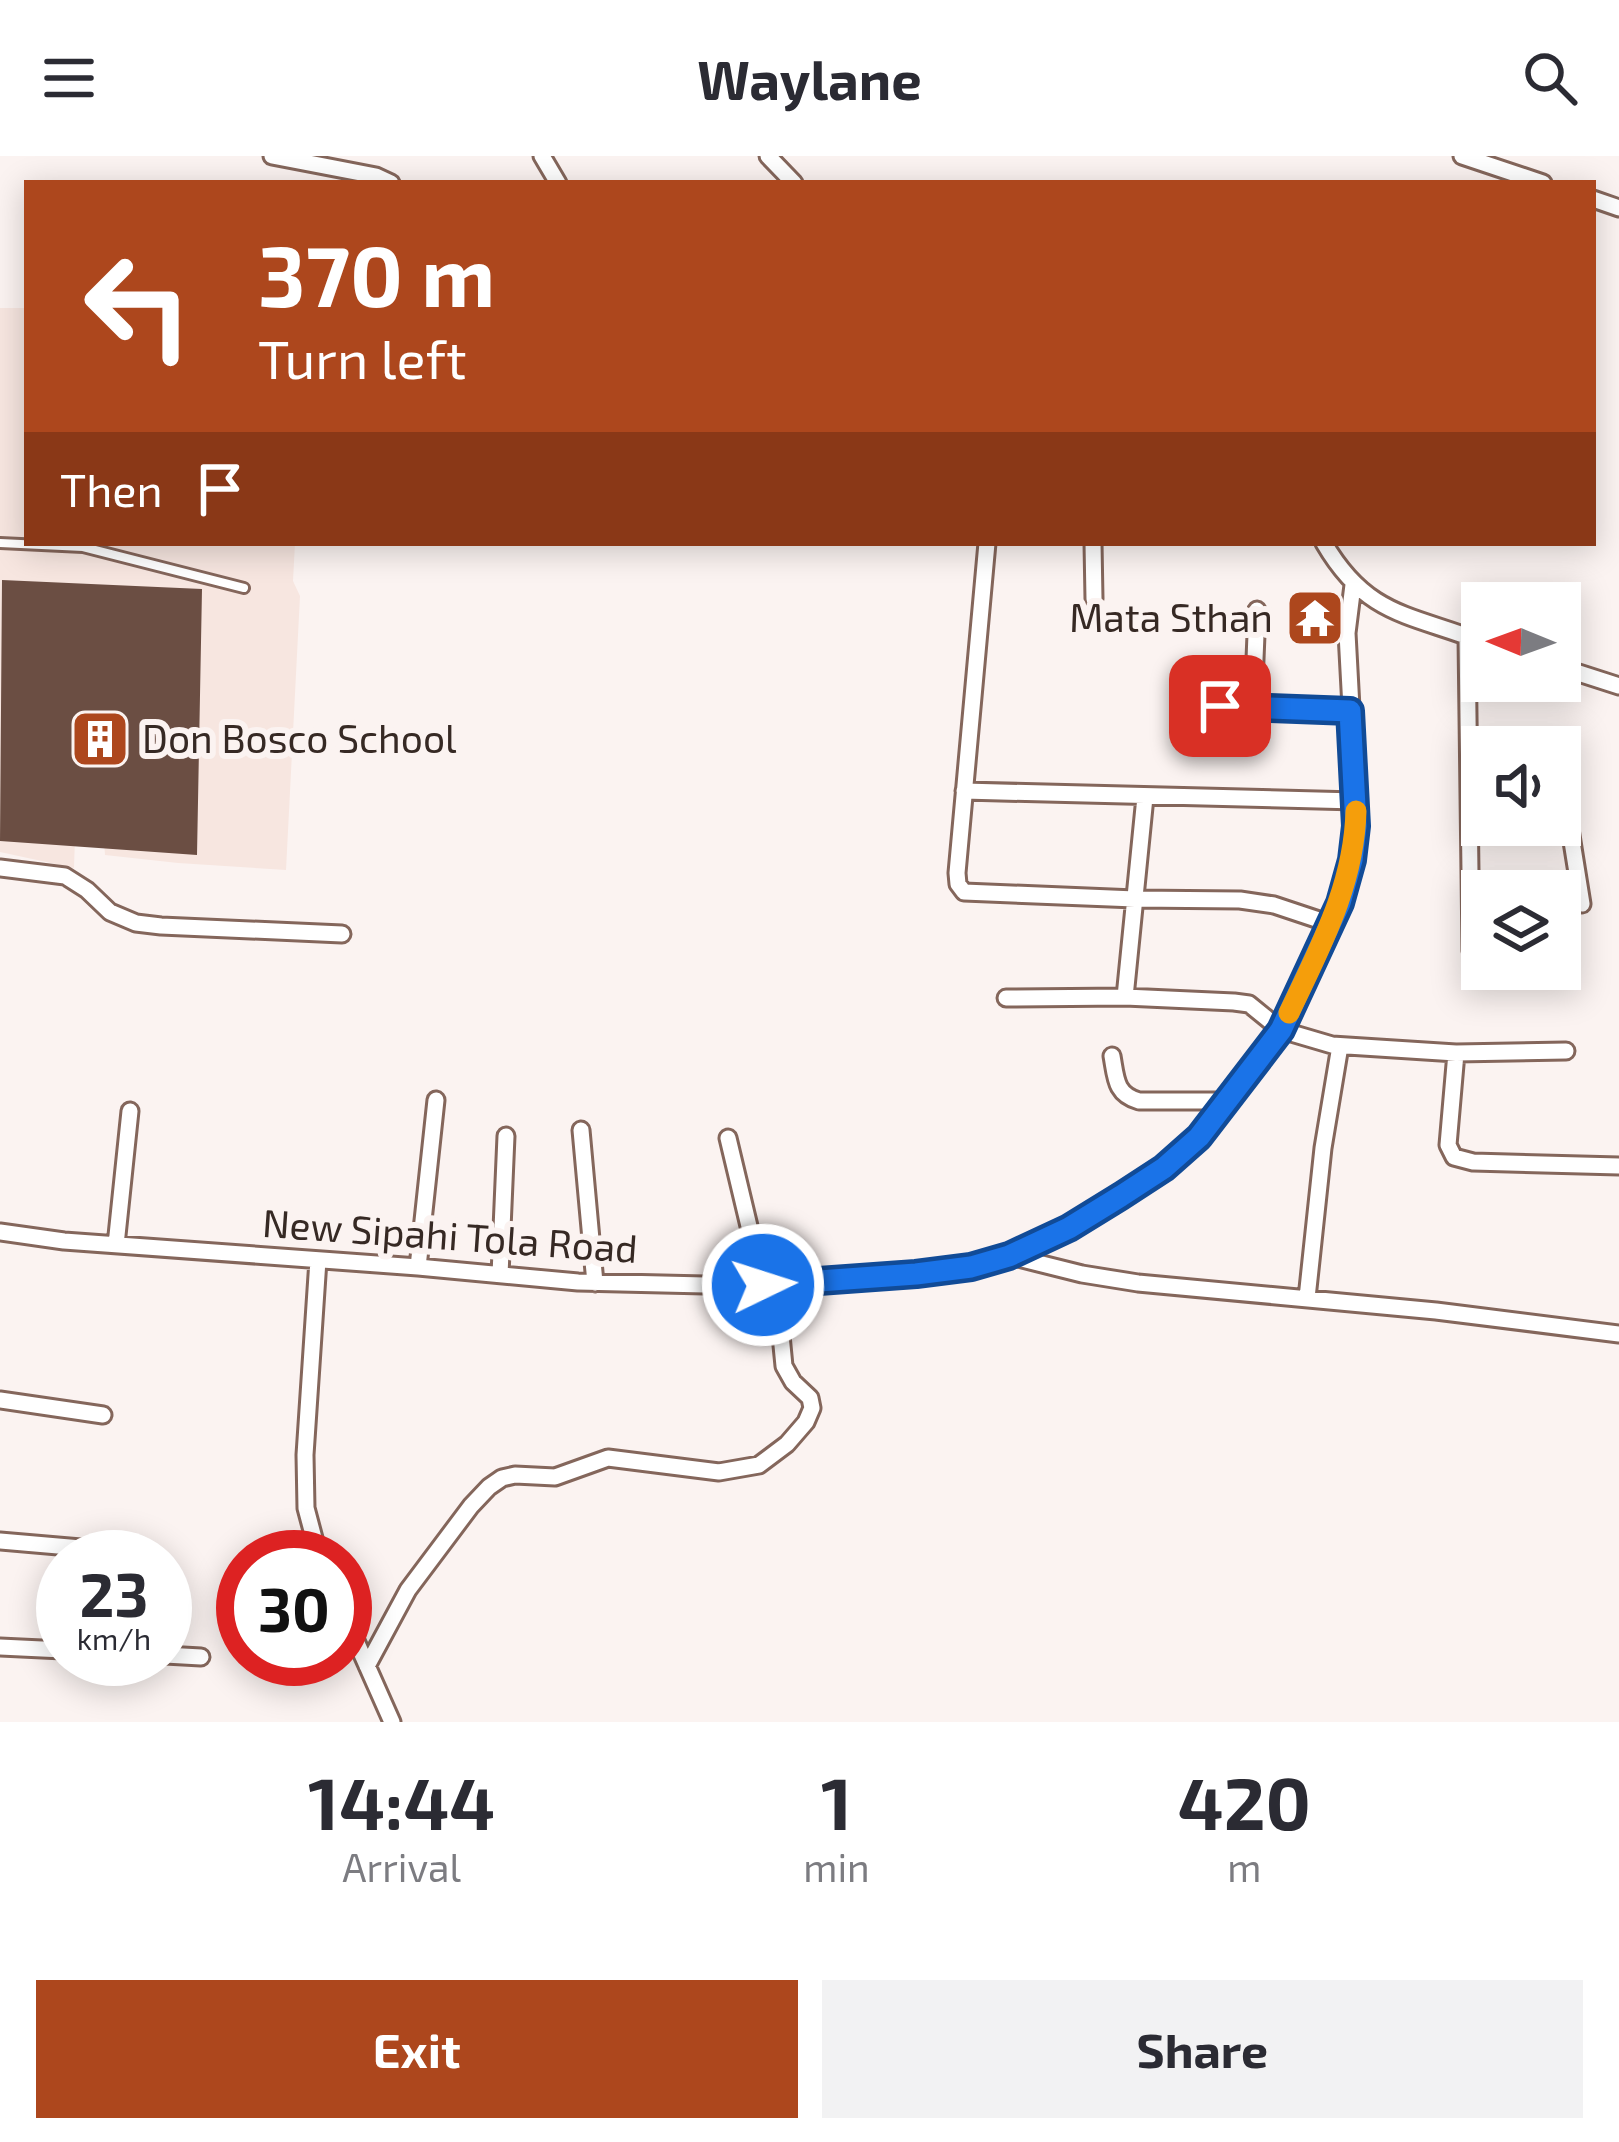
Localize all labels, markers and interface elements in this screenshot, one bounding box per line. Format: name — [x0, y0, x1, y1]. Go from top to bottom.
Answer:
icon: menu — [36, 45, 102, 111]
icon: search — [1517, 45, 1583, 111]
text: Waylane — [697, 46, 922, 111]
text: 370 m — [258, 223, 495, 324]
icon: left — [60, 228, 216, 384]
text: Turn left — [258, 325, 467, 390]
icon: arrive — [187, 456, 253, 522]
text: Then — [60, 462, 163, 516]
north arrow — [1461, 582, 1581, 702]
map controls — [1461, 582, 1581, 990]
temple icon: Mata Sthan — [1284, 587, 1346, 649]
place label: Mata Sthan — [1069, 593, 1273, 640]
pin — [1169, 655, 1271, 757]
icon: arrive — [1187, 673, 1253, 739]
building icon: Don Bosco School — [69, 708, 131, 770]
place label: Don Bosco School — [142, 714, 457, 761]
button: sound — [1461, 726, 1581, 846]
button: layers — [1461, 870, 1581, 990]
street label: New Sipahi Tola Road — [261, 1198, 639, 1271]
position arrow — [700, 1222, 826, 1348]
speed limit sign: 30 — [216, 1530, 372, 1686]
text: 23 — [80, 1557, 148, 1629]
text: km/h — [77, 1620, 151, 1656]
text: 14:44 — [308, 1758, 495, 1844]
text: 1 — [821, 1758, 852, 1844]
text: 420 — [1178, 1758, 1311, 1844]
text: Arrival — [342, 1843, 461, 1890]
text: min — [803, 1843, 870, 1890]
text: m — [1227, 1843, 1261, 1890]
button: Exit — [36, 1980, 798, 2118]
button: Share — [822, 1980, 1583, 2118]

